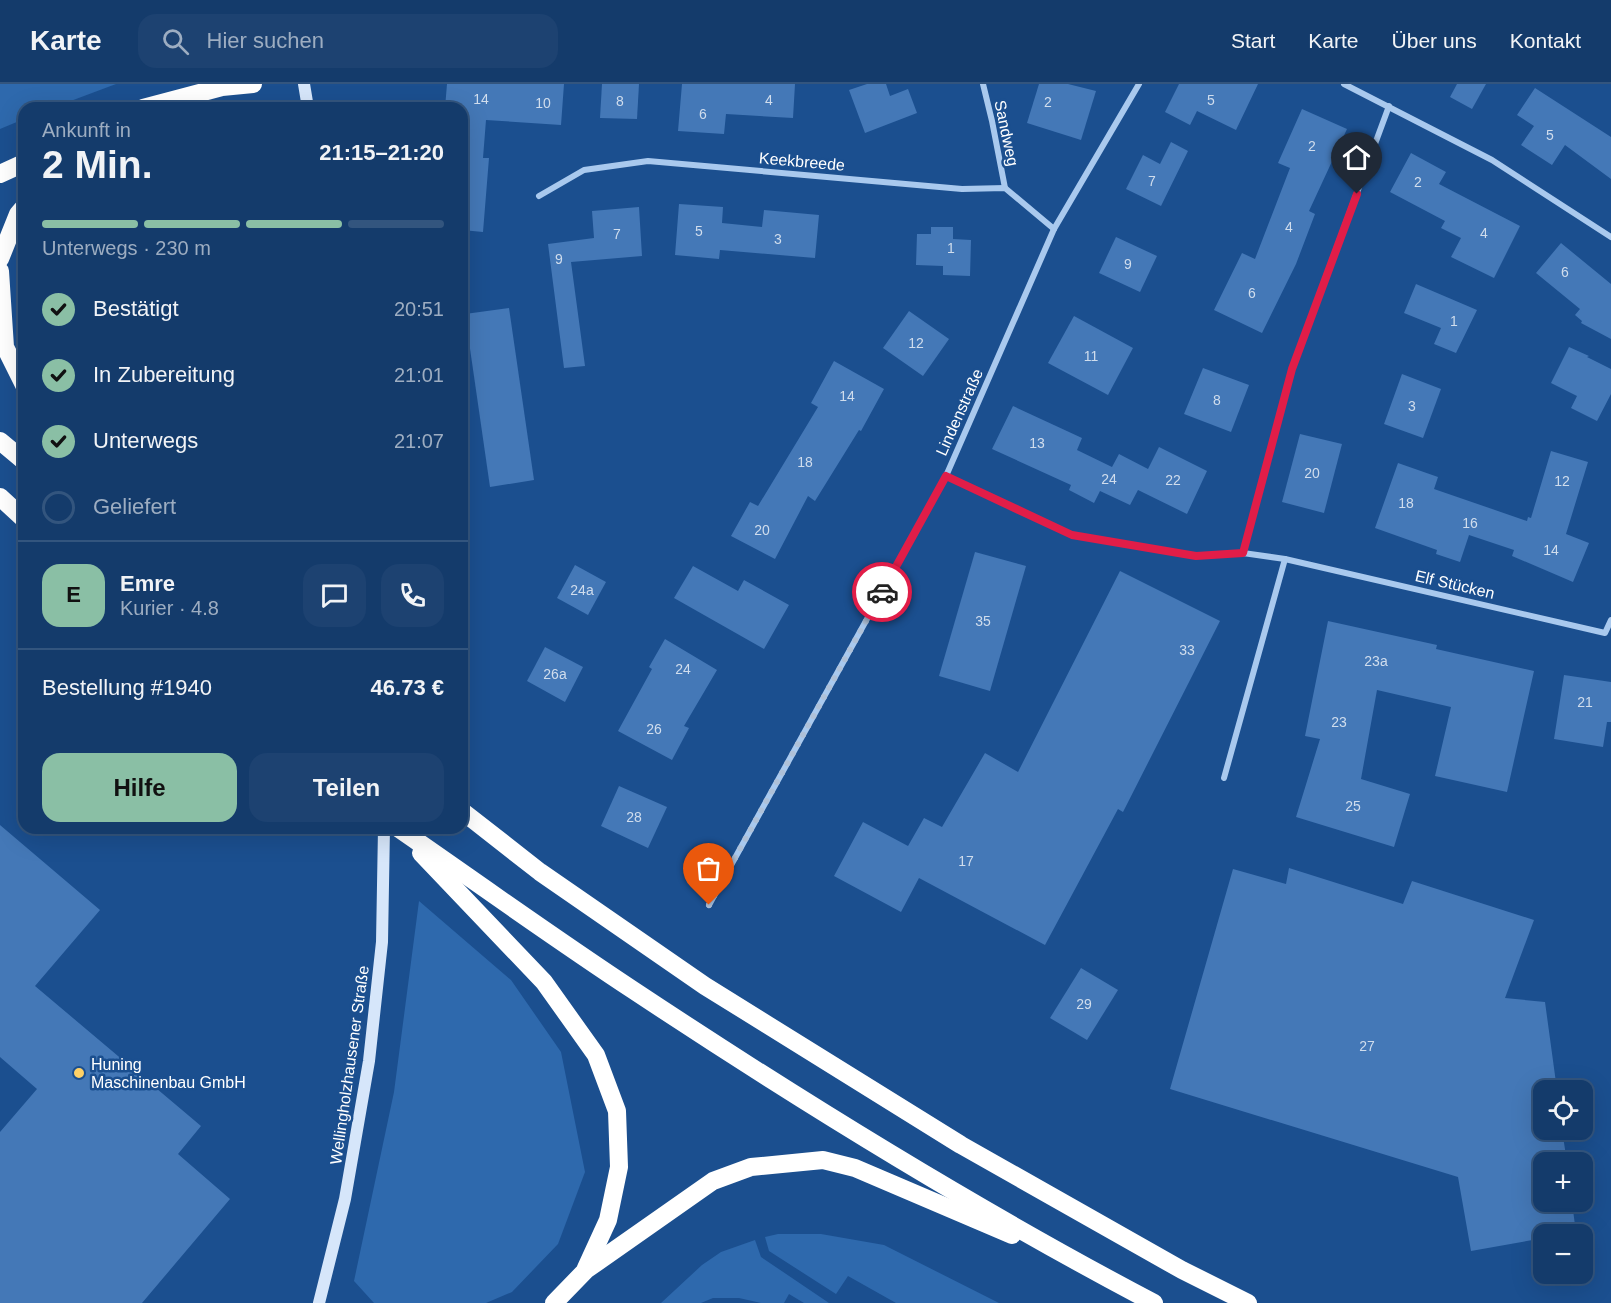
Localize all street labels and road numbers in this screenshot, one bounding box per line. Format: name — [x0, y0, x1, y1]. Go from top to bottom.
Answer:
street label: Sandweg — [991, 99, 1022, 168]
street label: Keekbreede — [758, 149, 846, 174]
street label: Lindenstraße — [933, 366, 986, 458]
street label: Elf Stücken — [1414, 567, 1496, 602]
street label: Wellingholzhausener Straße — [327, 964, 372, 1166]

